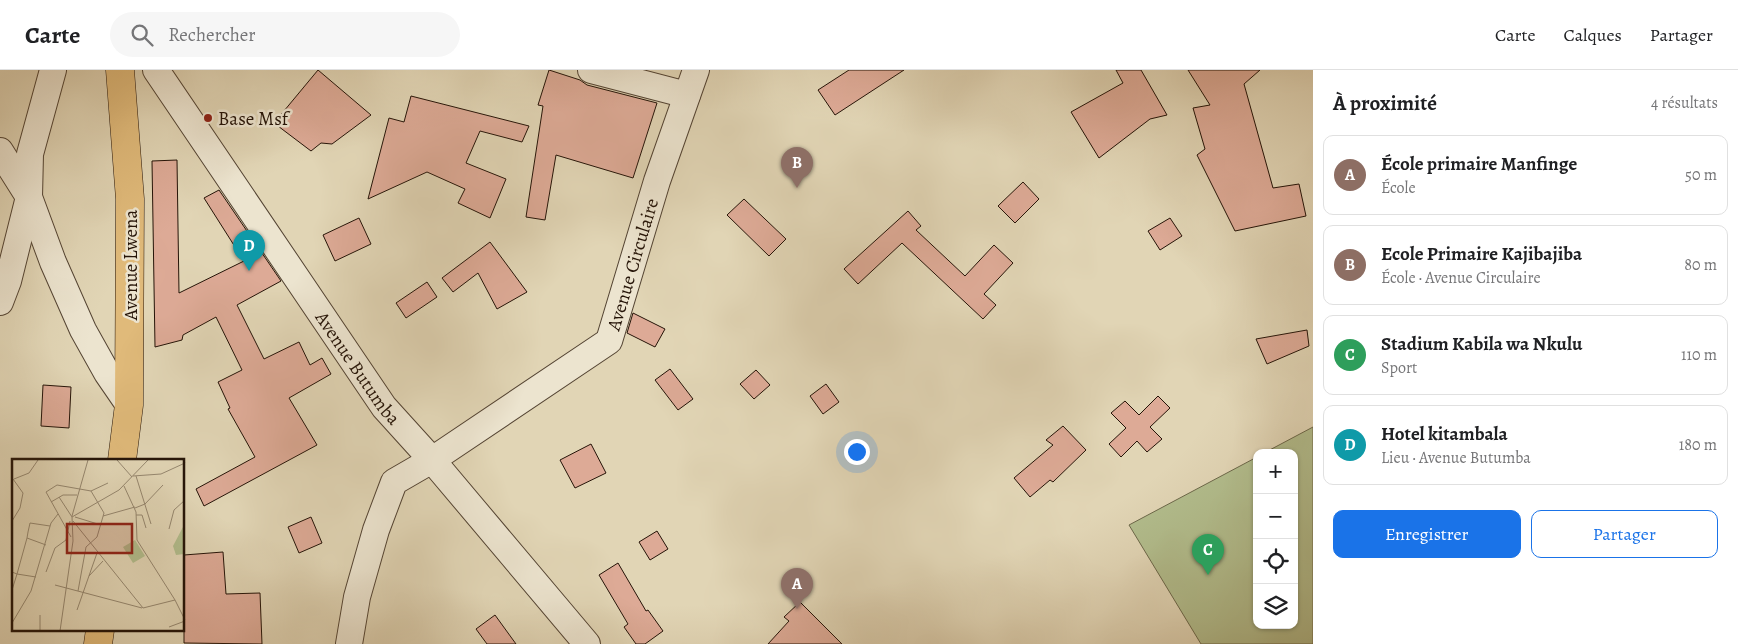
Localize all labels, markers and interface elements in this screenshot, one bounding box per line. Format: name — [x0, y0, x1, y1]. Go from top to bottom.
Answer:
search box — [110, 12, 460, 57]
text: Carte — [25, 19, 80, 51]
icon: search — [128, 21, 156, 49]
text: Rechercher — [168, 22, 256, 48]
text: Carte — [1495, 23, 1535, 47]
text: Calques — [1563, 23, 1622, 47]
text: Partager — [1650, 23, 1713, 47]
text: À proximité — [1333, 89, 1437, 117]
text: 4 résultats — [1651, 92, 1718, 114]
place label: Base Msf — [218, 106, 291, 132]
marker: Base Msf — [202, 112, 214, 124]
pin: B — [781, 147, 813, 188]
text: École primaire Manfinge — [1381, 151, 1577, 177]
text: A — [1345, 164, 1355, 186]
text: 50 m — [1685, 164, 1717, 186]
text: École — [1381, 177, 1416, 199]
street label: Avenue Circulaire — [601, 195, 665, 335]
street label: Avenue Lwena — [118, 210, 144, 321]
pin: D — [233, 230, 265, 271]
text: Ecole Primaire Kajibajiba — [1381, 241, 1582, 267]
text: B — [1345, 254, 1355, 276]
text: 80 m — [1684, 254, 1717, 276]
text: École · Avenue Circulaire — [1381, 267, 1541, 289]
street label: Avenue Butumba — [308, 306, 406, 431]
text: Stadium Kabila wa Nkulu — [1381, 331, 1582, 357]
text: C — [1345, 344, 1355, 366]
text: 110 m — [1681, 344, 1717, 366]
text: Sport — [1381, 357, 1417, 379]
text: Hotel kitambala — [1381, 421, 1508, 447]
text: D — [1344, 434, 1356, 456]
text: 180 m — [1679, 434, 1717, 456]
your location — [844, 439, 870, 465]
text: Lieu · Avenue Butumba — [1381, 447, 1531, 469]
map controls — [1253, 449, 1298, 629]
button: + — [1253, 449, 1298, 494]
inset map — [12, 459, 185, 632]
button: − — [1253, 494, 1298, 539]
button: Enregistrer — [1333, 510, 1521, 558]
button: Partager — [1531, 510, 1718, 558]
pin: C — [1192, 534, 1224, 575]
button: locate — [1253, 539, 1298, 584]
pin: A — [781, 568, 813, 609]
button: layers — [1253, 584, 1298, 629]

